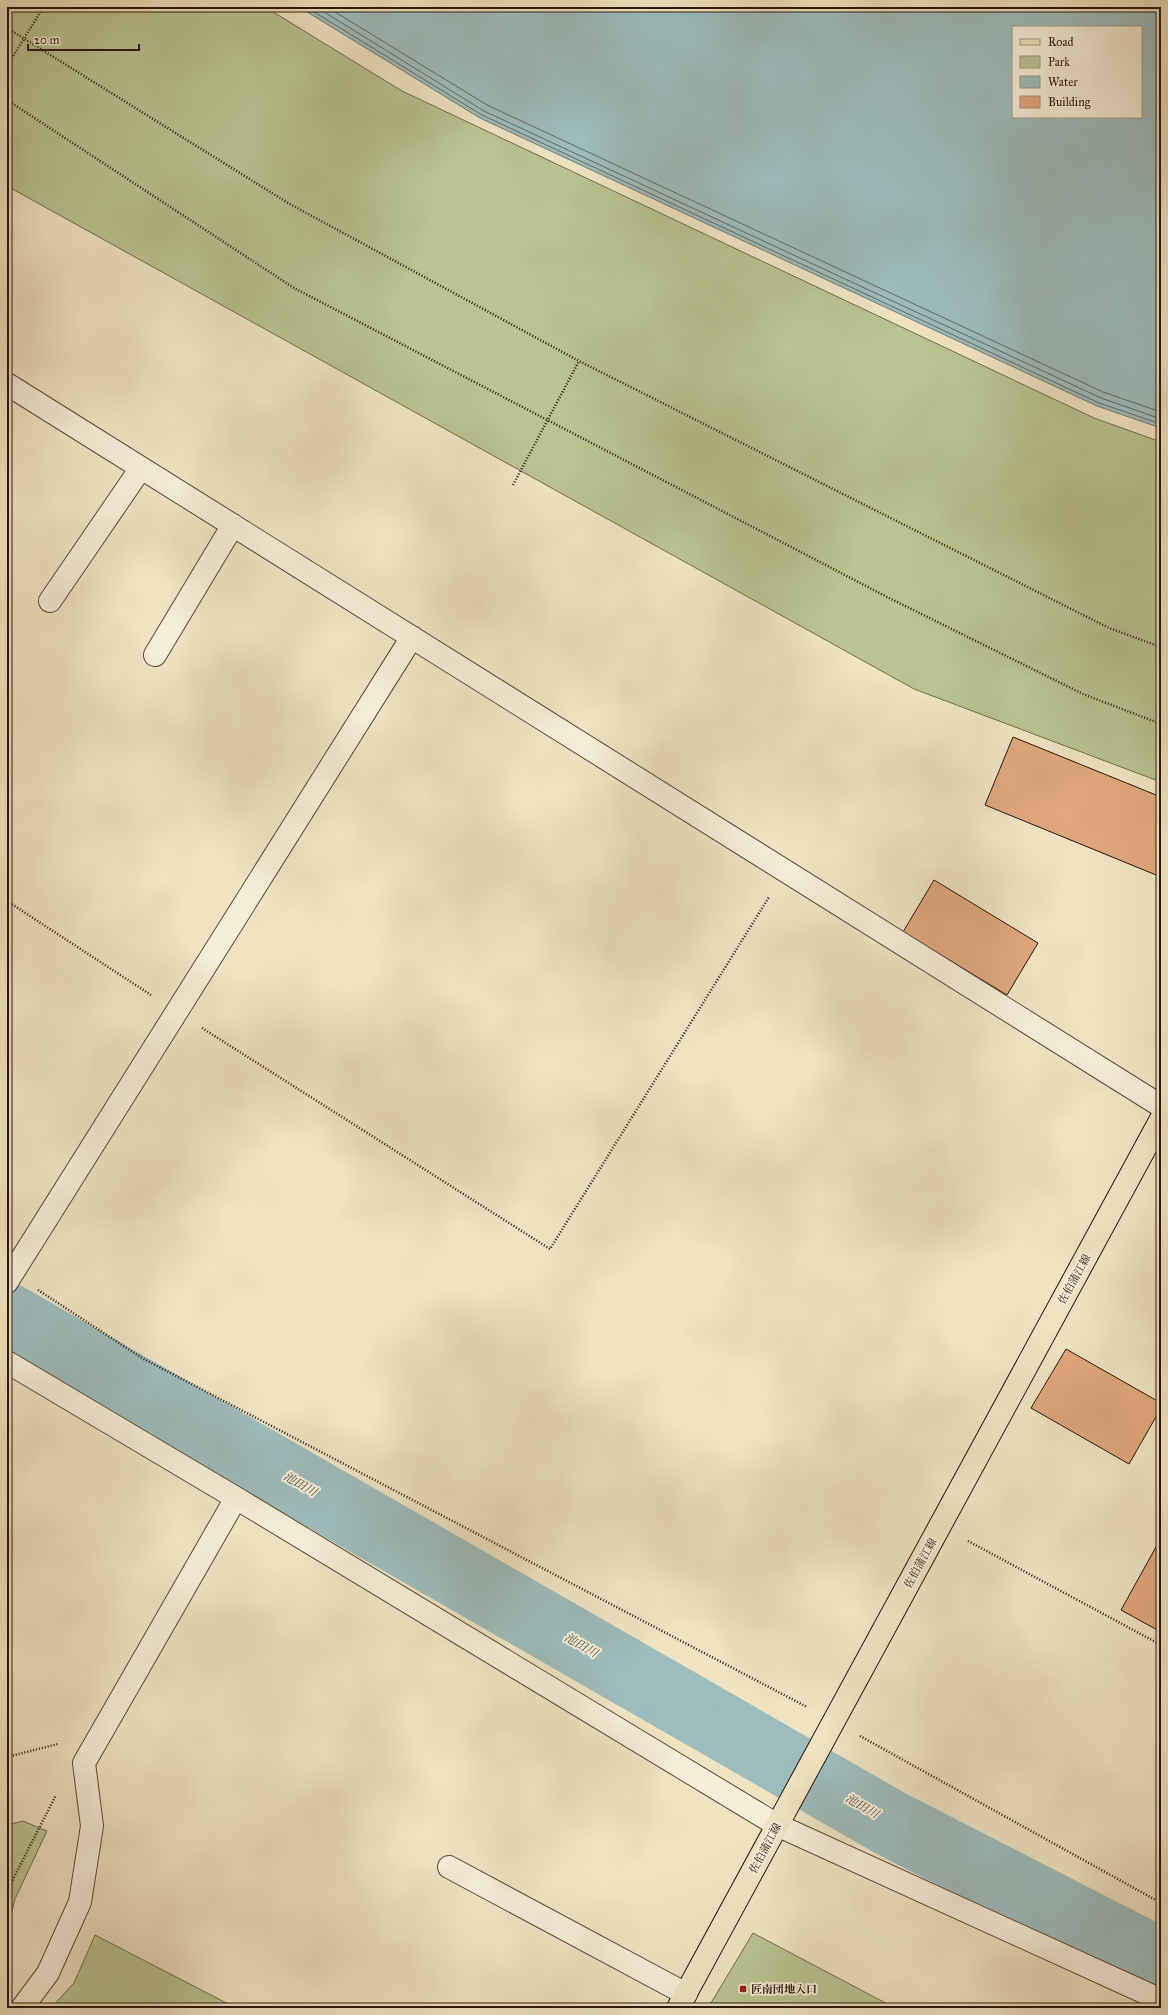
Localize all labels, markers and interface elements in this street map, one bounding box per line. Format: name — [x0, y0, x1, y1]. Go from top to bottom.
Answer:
scale bar — [28, 26, 139, 52]
legend — [1012, 26, 1142, 118]
text: 20 m — [34, 33, 60, 47]
text: Road — [1048, 35, 1074, 49]
text: Park — [1048, 55, 1070, 69]
text: Water — [1048, 75, 1078, 89]
text: Building — [1048, 95, 1091, 110]
street label: 佐伯蒲江線 — [1055, 1252, 1093, 1306]
water label: 池田川 — [281, 1469, 321, 1500]
street label: 佐伯蒲江線 — [901, 1536, 939, 1590]
water label: 池田川 — [562, 1630, 602, 1661]
water label: 池田川 — [843, 1791, 883, 1822]
street label: 佐伯蒲江線 — [747, 1821, 784, 1876]
place label: 匠南団地入口 — [751, 1983, 817, 1996]
marker: 匠南団地入口 — [738, 1984, 748, 1994]

